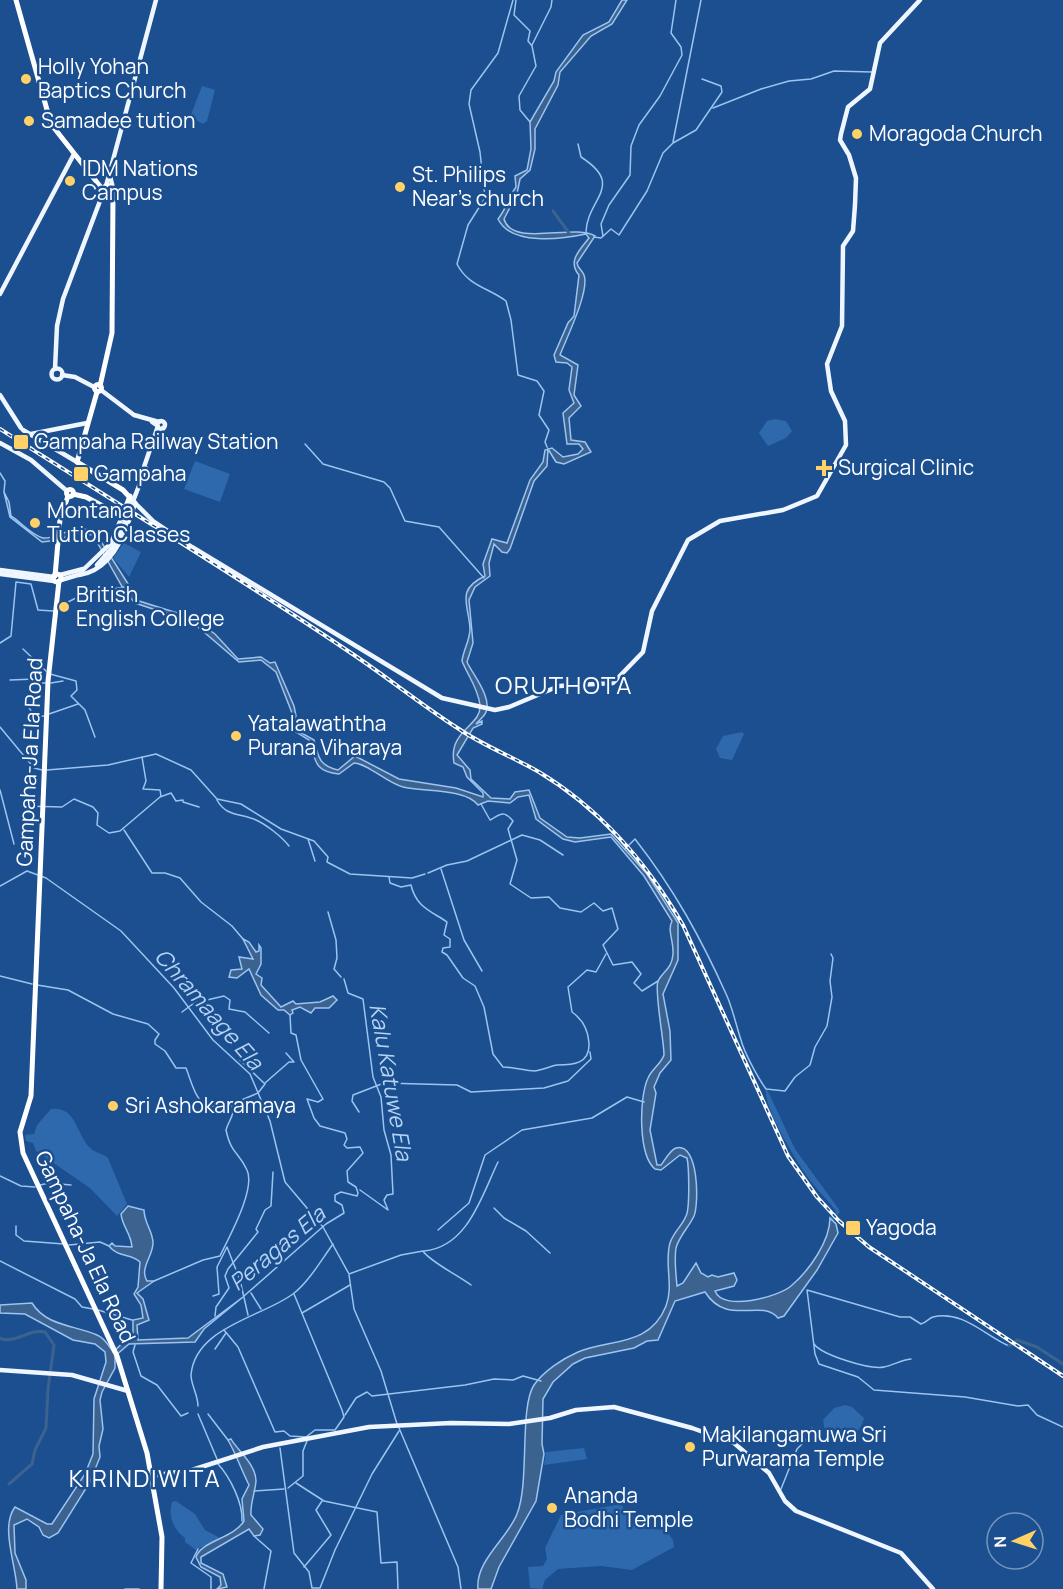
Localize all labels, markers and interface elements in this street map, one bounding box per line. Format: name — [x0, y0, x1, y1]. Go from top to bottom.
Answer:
place label: Holly Yohan Baptics Church — [38, 52, 187, 104]
marker: Holly Yohan Baptics Church — [19, 72, 33, 86]
place label: Samadee tution — [41, 106, 195, 134]
marker: Samadee tution — [22, 114, 36, 128]
place label: Moragoda Church — [869, 119, 1042, 147]
marker: Moragoda Church — [850, 127, 864, 141]
place label: IDM Nations Campus — [82, 154, 198, 206]
place label: St. Philips Near's church — [412, 160, 544, 212]
marker: IDM Nations Campus — [63, 174, 77, 188]
marker: St. Philips Near's church — [393, 180, 407, 194]
place label: Gampaha Railway Station — [34, 427, 278, 455]
marker: Gampaha Railway Station — [12, 433, 30, 451]
place label: Surgical Clinic — [838, 453, 974, 481]
place label: Gampaha — [94, 459, 187, 487]
marker: Surgical Clinic — [815, 459, 833, 477]
marker: Gampaha — [72, 465, 90, 483]
place label: Montana Tution Classes — [47, 496, 190, 548]
marker: Montana Tution Classes — [28, 516, 42, 530]
place label: British English College — [76, 580, 225, 632]
marker: British English College — [57, 600, 71, 614]
street label: Gampaha-Ja Ela Road — [10, 657, 48, 867]
district label: ORUTHOTA — [495, 668, 633, 701]
place label: Yatalawaththa Purana Viharaya — [248, 709, 402, 761]
marker: Yatalawaththa Purana Viharaya — [229, 729, 243, 743]
water label: Chramaage Ela — [148, 942, 271, 1077]
water label: Kalu Katuwe Ela — [362, 1001, 420, 1164]
place label: Sri Ashokaramaya — [125, 1091, 296, 1119]
marker: Sri Ashokaramaya — [106, 1099, 120, 1113]
street label: Gampaha-Ja Ela Road — [29, 1146, 143, 1347]
water label: Peragas Ela — [223, 1198, 333, 1297]
place label: Yagoda — [866, 1213, 937, 1241]
marker: Yagoda — [844, 1219, 862, 1237]
place label: Makilangamuwa Sri Purwarama Temple — [702, 1420, 887, 1472]
marker: Makilangamuwa Sri Purwarama Temple — [683, 1440, 697, 1454]
district label: KIRINDIWITA — [69, 1461, 221, 1494]
place label: Ananda Bodhi Temple — [564, 1481, 694, 1533]
marker: Ananda Bodhi Temple — [545, 1501, 559, 1515]
north arrow — [985, 1511, 1045, 1571]
text: N — [989, 1535, 1011, 1548]

